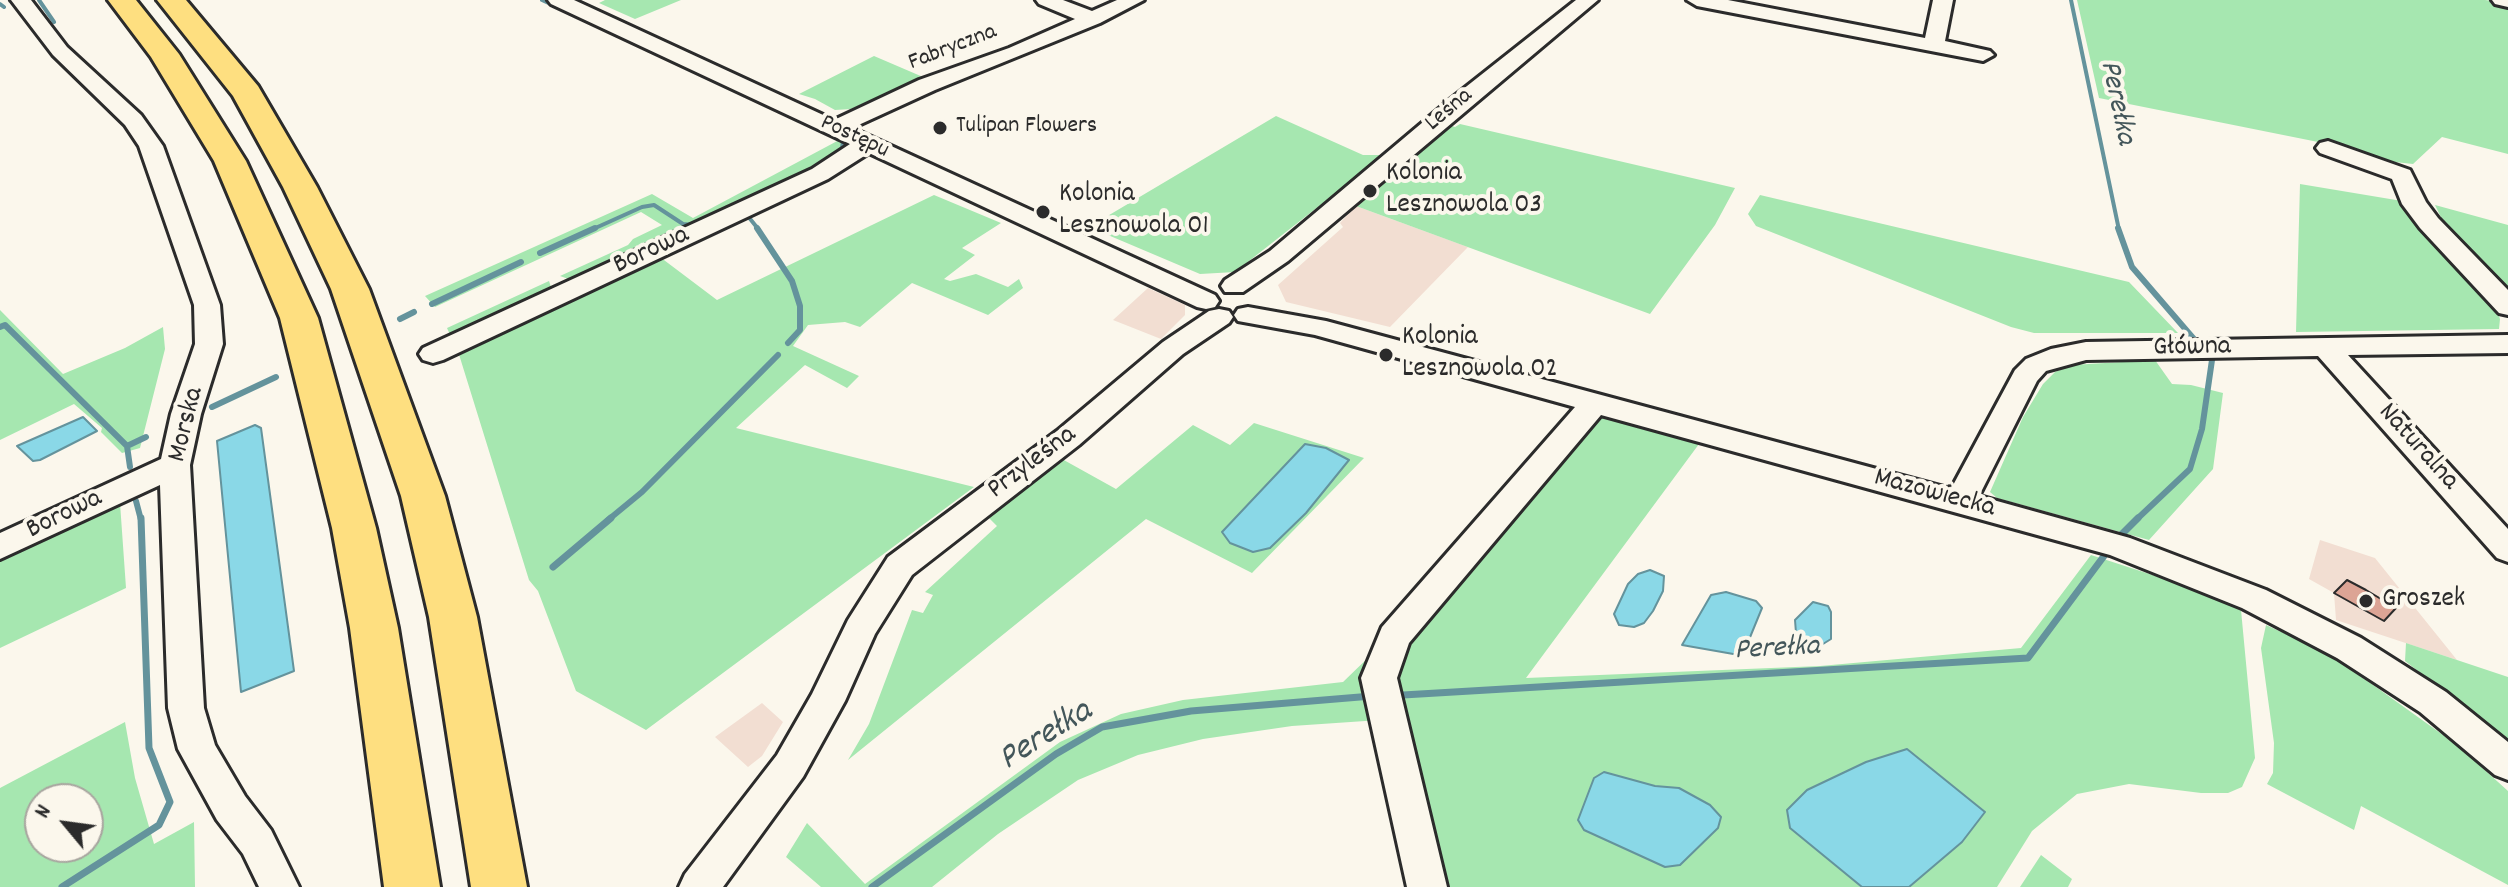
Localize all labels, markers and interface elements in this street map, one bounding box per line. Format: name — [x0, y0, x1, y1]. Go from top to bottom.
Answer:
street label: Fabryczna — [905, 19, 1001, 79]
water label: Perełka — [2089, 58, 2141, 148]
street label: Leśna — [1420, 83, 1480, 139]
street label: Postępu — [815, 110, 893, 166]
place label: Tulipan Flowers — [956, 114, 1097, 142]
marker: Tulipan Flowers — [931, 119, 949, 137]
place label: Kolonia Lesznowola 03 — [1386, 158, 1542, 224]
place label: Kolonia Lesznowola 01 — [1059, 179, 1209, 245]
marker: Kolonia Lesznowola 03 — [1361, 182, 1379, 200]
marker: Kolonia Lesznowola 01 — [1034, 203, 1052, 221]
street label: Borowa — [609, 220, 695, 284]
place label: Kolonia Lesznowola 02 — [1402, 322, 1558, 388]
street label: Główna — [2153, 332, 2231, 366]
marker: Kolonia Lesznowola 02 — [1377, 346, 1395, 364]
street label: Morska — [163, 384, 213, 466]
street label: Naturalna — [2369, 398, 2465, 498]
street label: Przyleśna — [982, 420, 1084, 508]
street label: Mazowiecka — [1870, 463, 1998, 527]
street label: Borowa — [22, 483, 108, 549]
place label: Groszek — [2382, 584, 2465, 618]
marker: Groszek — [2357, 592, 2375, 610]
water label: Perełka — [1734, 631, 1820, 671]
water label: Perełka — [992, 693, 1102, 783]
north arrow — [24, 783, 104, 863]
text: N — [28, 800, 61, 824]

